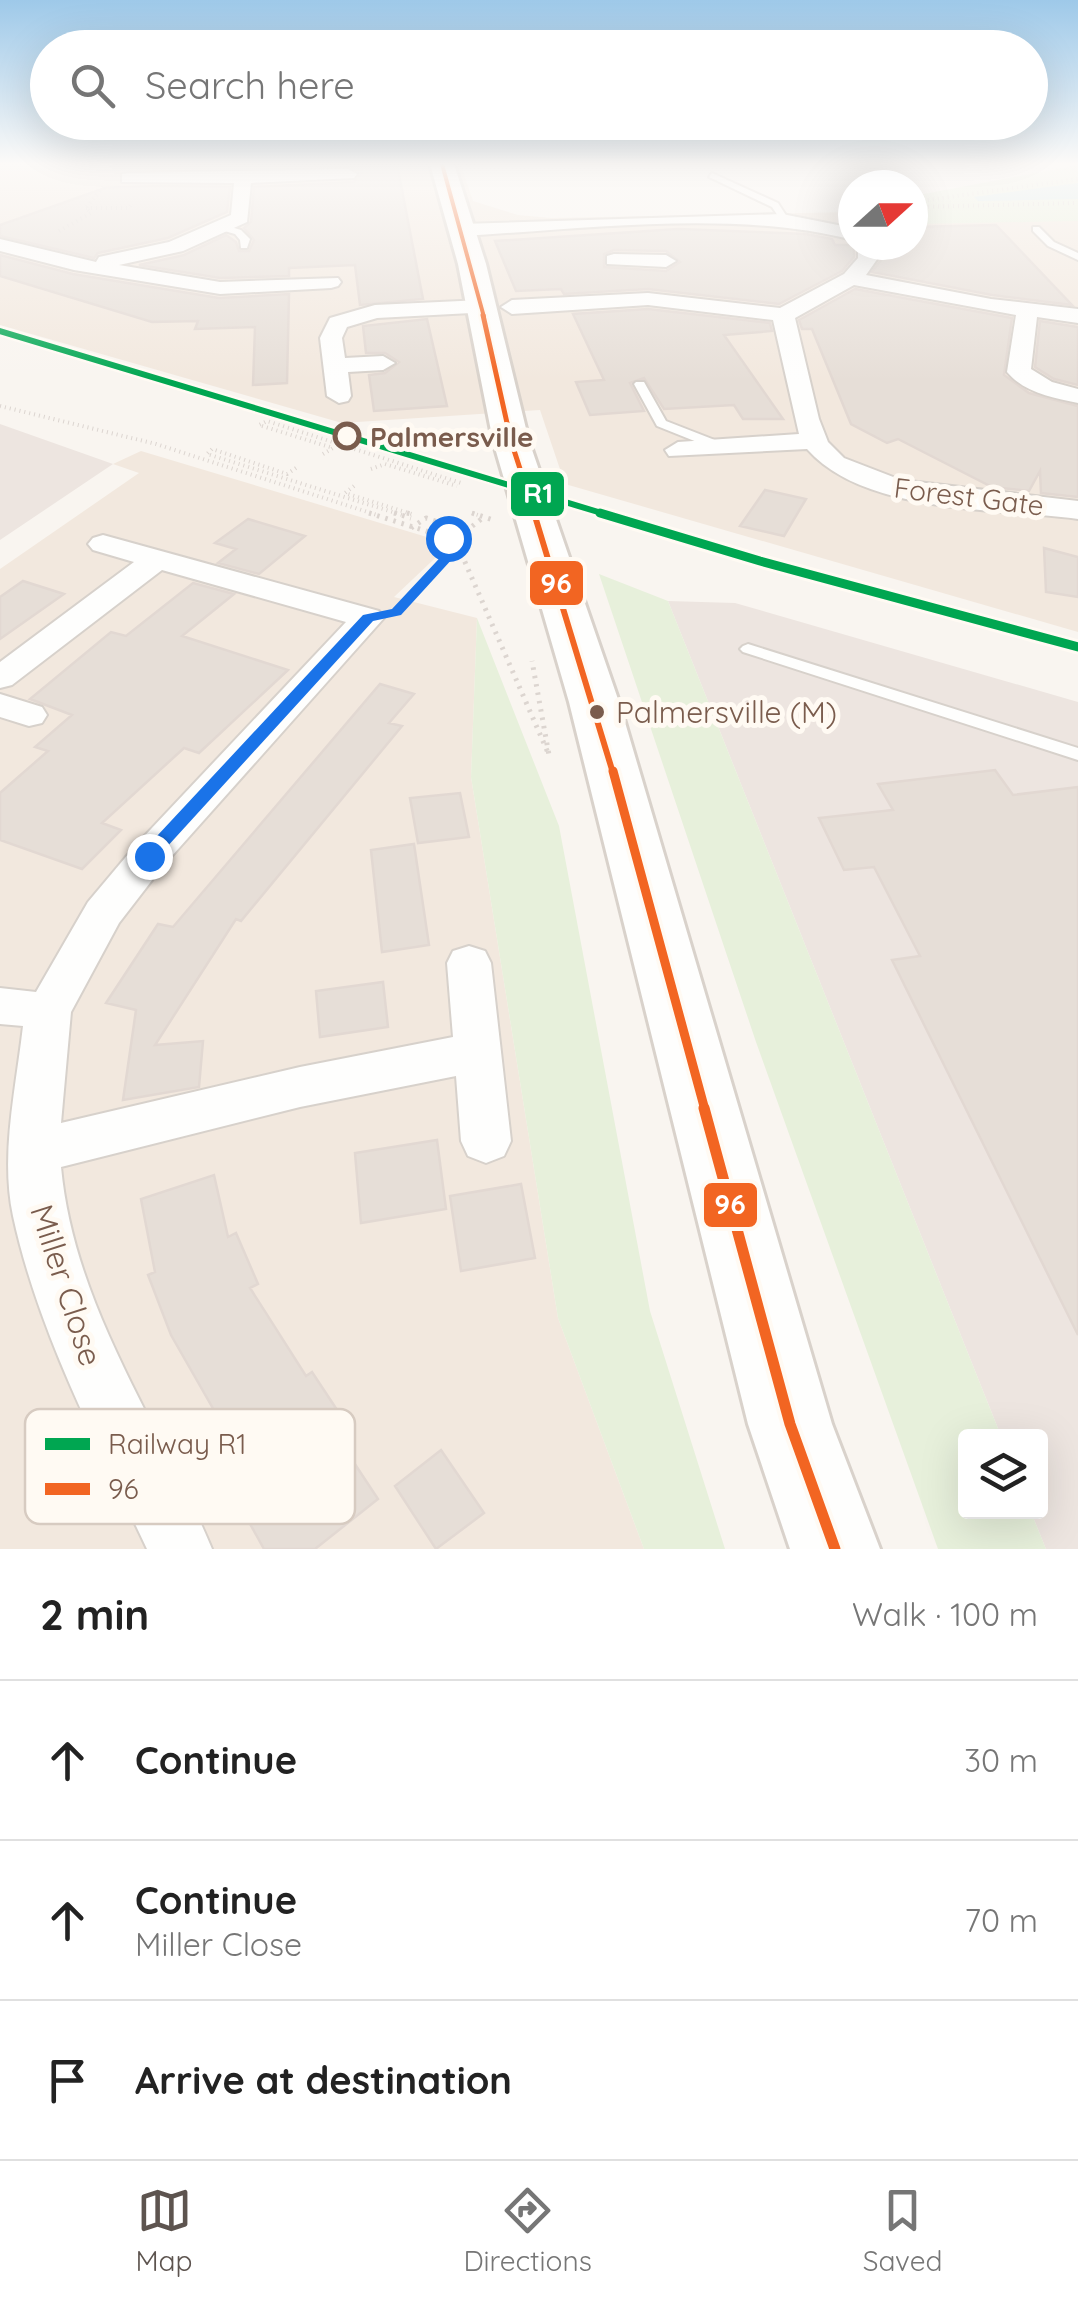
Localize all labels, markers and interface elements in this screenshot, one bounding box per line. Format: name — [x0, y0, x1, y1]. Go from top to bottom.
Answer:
search box — [30, 30, 1048, 140]
icon: search — [65, 58, 120, 113]
text: Search here — [145, 61, 355, 109]
north arrow — [838, 170, 928, 260]
place label: Palmersville — [370, 419, 534, 454]
marker: Palmersville — [334, 423, 360, 449]
street label: Forest Gate — [892, 469, 1046, 523]
line badge: R1 — [509, 470, 566, 518]
text: R1 — [523, 475, 553, 510]
route start — [426, 516, 472, 562]
line badge: 96 — [528, 559, 585, 607]
text: 96 — [540, 565, 572, 600]
place label: Palmersville (M) — [616, 693, 837, 731]
marker: Palmersville (M) — [587, 702, 607, 722]
route end — [127, 834, 173, 880]
line badge: 96 — [702, 1181, 759, 1229]
text: 96 — [714, 1186, 746, 1221]
street label: Miller Close — [22, 1199, 112, 1371]
legend — [25, 1409, 355, 1524]
text: Railway R1 — [108, 1426, 247, 1461]
map controls — [958, 1429, 1048, 1519]
button: layers — [958, 1429, 1048, 1519]
text: 96 — [108, 1471, 139, 1506]
text: 2 min — [40, 1588, 149, 1641]
text: Walk · 100 m — [852, 1594, 1038, 1634]
icon: ahead — [40, 1733, 95, 1788]
text: Continue — [135, 1736, 297, 1784]
text: 30 m — [964, 1740, 1038, 1780]
text: Continue — [135, 1876, 297, 1924]
icon: ahead — [40, 1893, 95, 1948]
text: 70 m — [965, 1900, 1038, 1940]
text: Miller Close — [135, 1924, 302, 1964]
icon: arrive — [40, 2053, 95, 2108]
text: Arrive at destination — [135, 2056, 512, 2104]
tab: Map — [135, 2183, 193, 2278]
tab: Directions — [463, 2183, 592, 2278]
tab: Saved — [863, 2183, 943, 2278]

